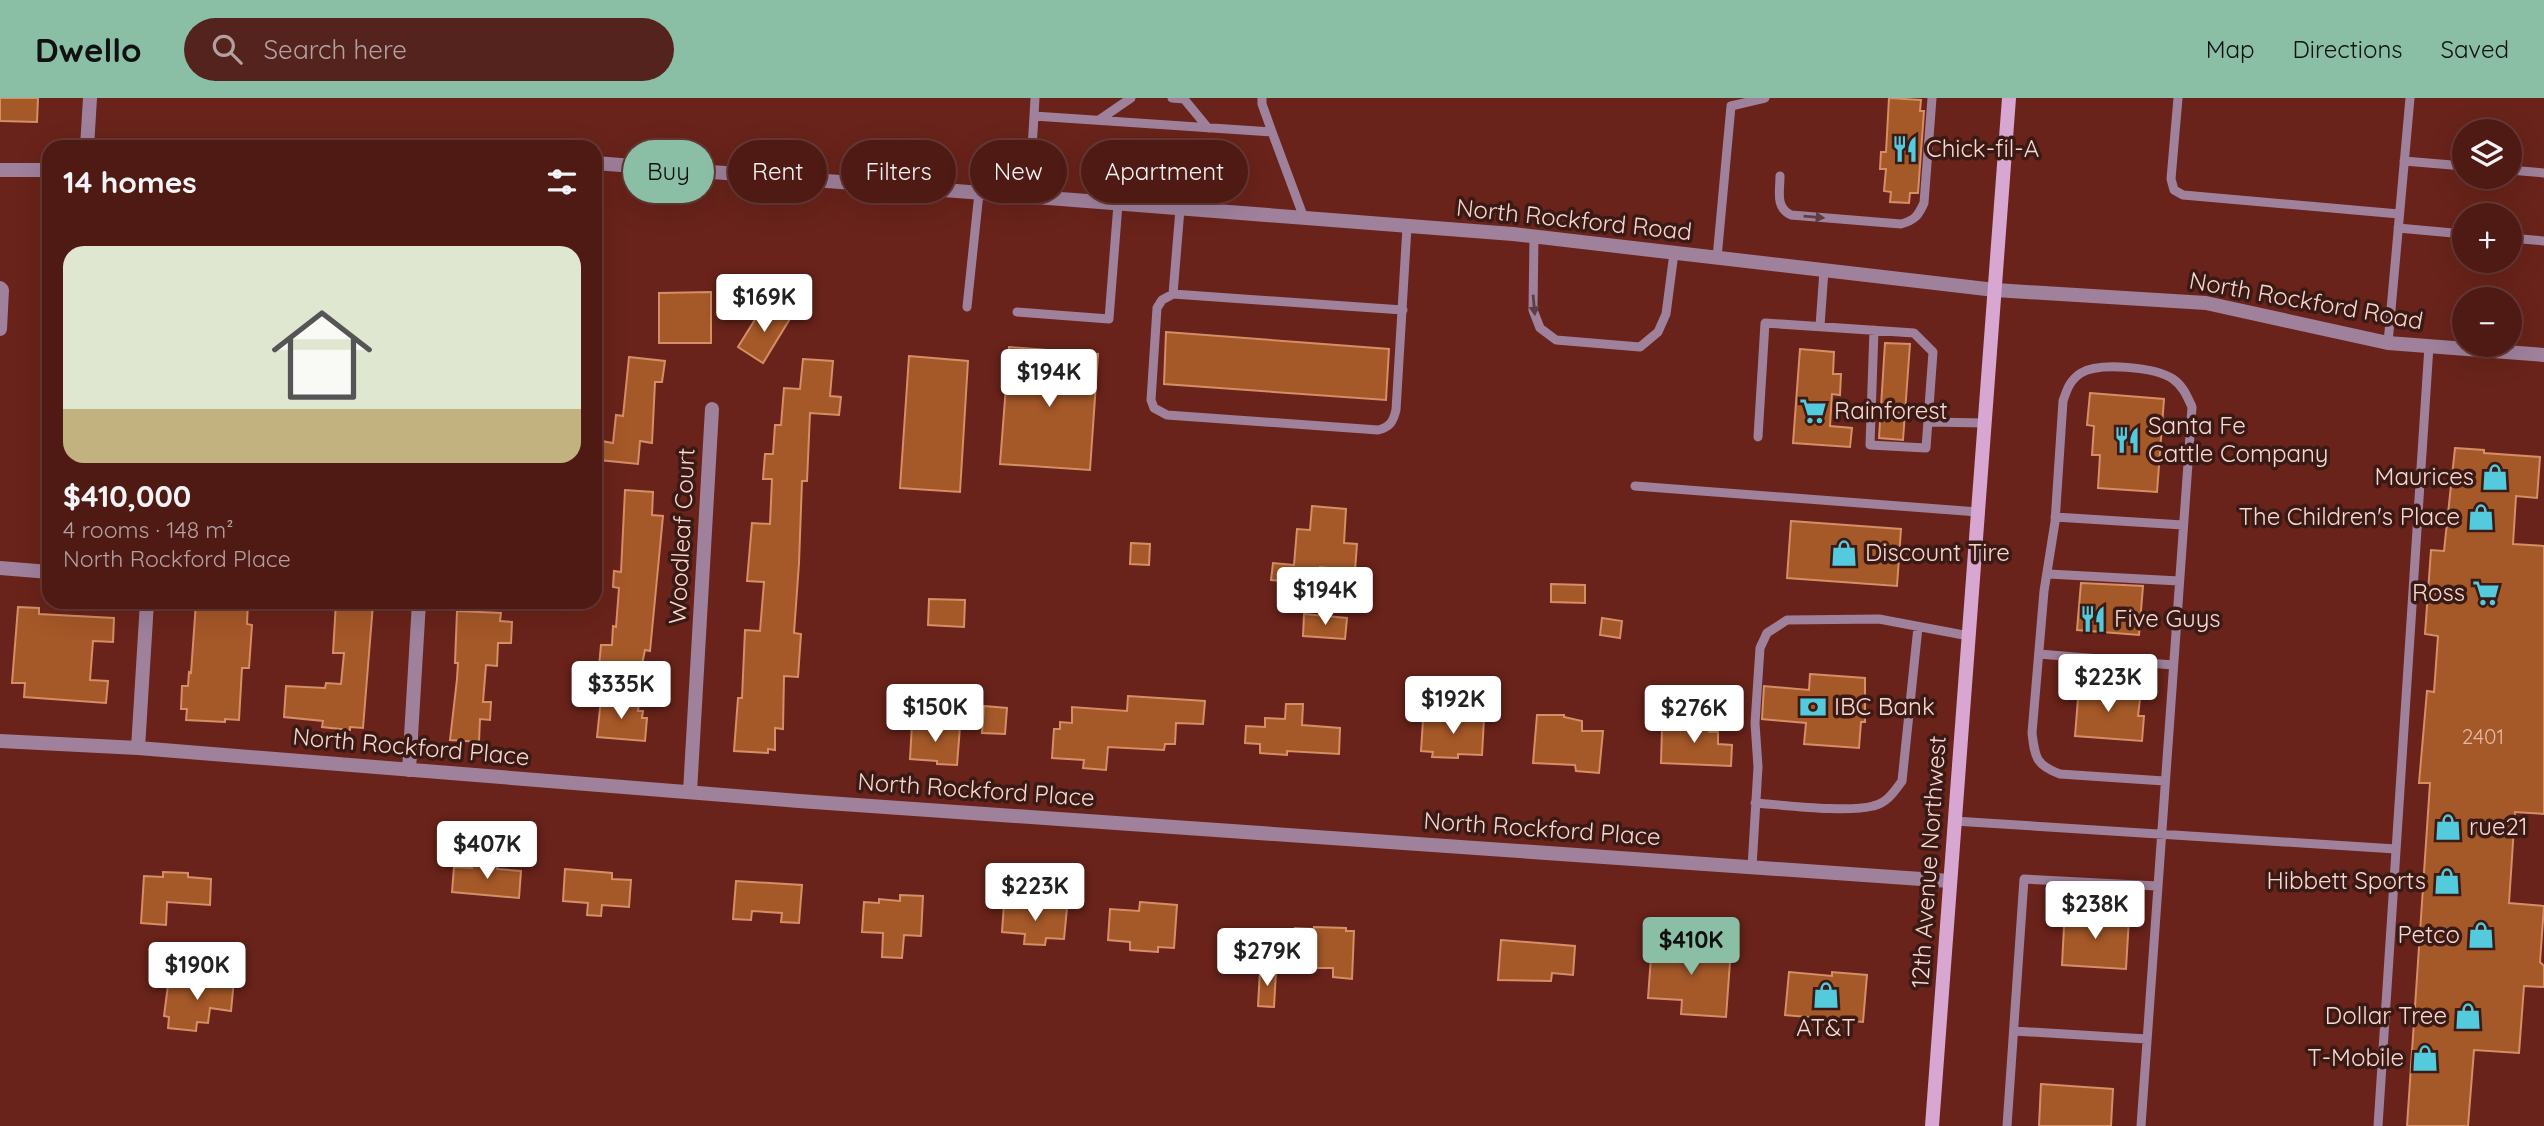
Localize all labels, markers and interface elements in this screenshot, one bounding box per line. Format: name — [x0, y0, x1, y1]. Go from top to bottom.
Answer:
search box — [184, 18, 674, 81]
text: Dwello — [35, 29, 142, 70]
icon: search — [208, 30, 246, 68]
text: Search here — [264, 33, 407, 66]
text: Map — [2206, 34, 2255, 64]
text: Directions — [2293, 34, 2403, 64]
text: Saved — [2441, 34, 2509, 64]
map controls — [2452, 119, 2522, 357]
button: layers — [2452, 119, 2522, 189]
place label: Chick-fil-A — [1926, 133, 2039, 163]
restaurant icon: Chick-fil-A — [1890, 134, 1920, 164]
chip: Buy — [623, 140, 714, 203]
chip: Rent — [728, 140, 827, 203]
chip: Filters — [841, 140, 956, 203]
chip: New — [970, 140, 1067, 203]
chip: Apartment — [1081, 140, 1248, 203]
text: 14 homes — [63, 163, 197, 201]
icon: filters — [543, 163, 581, 201]
street label: North Rockford Road — [1455, 192, 1693, 246]
button: + — [2452, 203, 2522, 273]
one-way arrow — [1804, 212, 1826, 223]
street label: North Rockford Road — [2187, 265, 2425, 335]
pin: $169K — [715, 274, 813, 334]
text: $169K — [732, 282, 796, 311]
button: − — [2452, 287, 2522, 357]
icon: home — [259, 292, 385, 418]
one-way arrow — [1529, 294, 1540, 316]
pin: $194K — [1000, 350, 1098, 409]
text: $194K — [1017, 357, 1081, 386]
place label: Rainforest — [1834, 395, 1948, 425]
supermarket icon: Rainforest — [1798, 396, 1828, 426]
place label: Santa Fe Cattle Company — [2148, 410, 2328, 468]
restaurant icon: Santa Fe Cattle Company — [2112, 425, 2142, 455]
street label: Woodleaf Court — [661, 447, 701, 625]
place label: Maurices — [2375, 461, 2474, 491]
shop icon: Maurices — [2480, 462, 2510, 492]
text: $410,000 — [63, 477, 191, 515]
place label: The Children's Place — [2239, 501, 2460, 531]
shop icon: The Children's Place — [2466, 502, 2496, 532]
text: 4 rooms · 148 m² — [63, 515, 234, 544]
place label: Discount Tire — [1865, 537, 2010, 567]
shop icon: Discount Tire — [1829, 538, 1859, 568]
text: North Rockford Place — [63, 544, 291, 573]
pin: $194K — [1276, 568, 1374, 627]
text: $194K — [1293, 575, 1357, 604]
place label: Ross — [2412, 577, 2465, 607]
supermarket icon: Ross — [2471, 578, 2501, 608]
place label: Five Guys — [2114, 603, 2220, 633]
restaurant icon: Five Guys — [2078, 604, 2108, 634]
pin: $223K — [2059, 654, 2157, 714]
pin: $335K — [572, 662, 670, 721]
text: $223K — [2074, 662, 2142, 691]
text: $335K — [588, 669, 654, 698]
pin: $192K — [1404, 676, 1502, 736]
pin: $150K — [886, 684, 984, 744]
text: $192K — [1421, 684, 1485, 713]
pin: $276K — [1645, 686, 1743, 745]
place label: IBC Bank — [1834, 691, 1935, 721]
text: $150K — [902, 692, 968, 721]
bank icon: IBC Bank — [1798, 692, 1828, 722]
text: $276K — [1661, 693, 1727, 722]
street label: North Rockford Place — [291, 721, 531, 771]
house number: 2401 — [2462, 723, 2504, 749]
street label: 12th Avenue Northwest — [1904, 735, 1952, 989]
street label: North Rockford Place — [856, 766, 1096, 812]
street label: North Rockford Place — [1422, 805, 1662, 851]
place label: rue21 — [2469, 811, 2528, 841]
shop icon: rue21 — [2433, 812, 2463, 842]
pin: $407K — [438, 822, 536, 881]
text: $407K — [453, 829, 521, 858]
pin: $223K — [986, 864, 1084, 923]
place label: Hibbett Sports — [2266, 865, 2426, 895]
shop icon: Hibbett Sports — [2432, 866, 2462, 896]
text: $223K — [1001, 871, 1069, 900]
pin: $238K — [2046, 882, 2144, 941]
text: $238K — [2062, 889, 2128, 918]
pin: $410K — [1642, 918, 1740, 977]
place label: Petco — [2397, 919, 2460, 949]
shop icon: Petco — [2466, 920, 2496, 950]
text: $410K — [1659, 925, 1723, 954]
pin: $279K — [1218, 928, 1316, 988]
text: $279K — [1233, 936, 1301, 965]
pin: $190K — [148, 942, 246, 1002]
text: $190K — [165, 950, 229, 979]
shop icon: AT&T — [1811, 980, 1841, 1010]
place label: Dollar Tree — [2325, 1000, 2447, 1030]
shop icon: Dollar Tree — [2453, 1001, 2483, 1031]
place label: AT&T — [1796, 1012, 1856, 1042]
place label: T-Mobile — [2307, 1042, 2404, 1072]
shop icon: T-Mobile — [2410, 1043, 2440, 1073]

